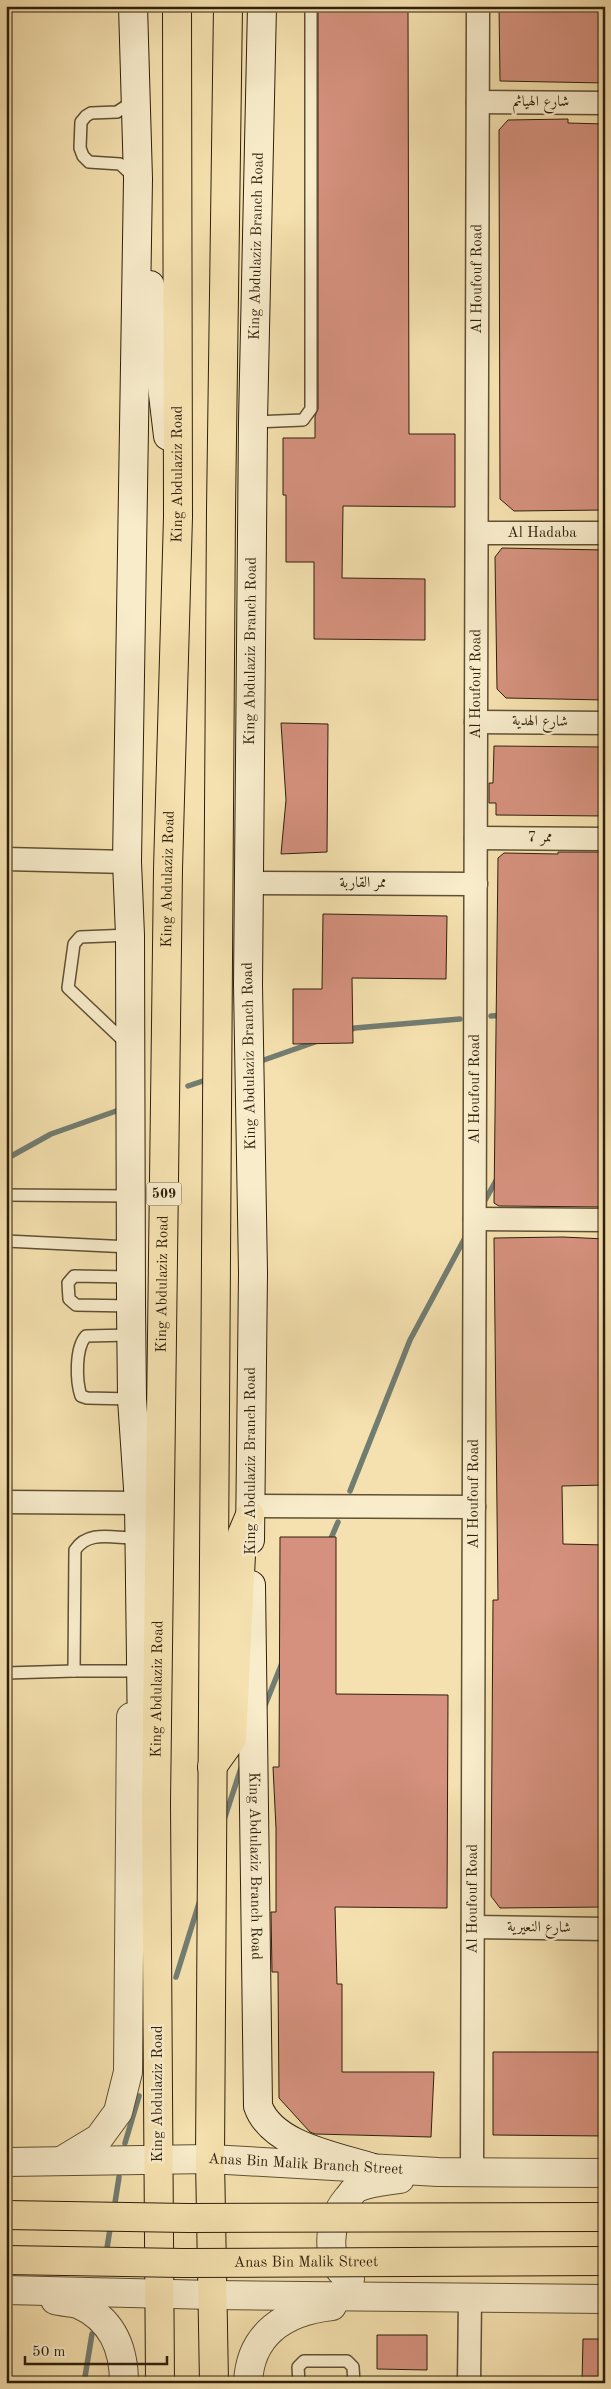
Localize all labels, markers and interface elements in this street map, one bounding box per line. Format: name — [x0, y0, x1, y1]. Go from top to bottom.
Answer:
street label: شارع الهياثم — [513, 95, 569, 114]
street label: King Abdulaziz Branch Road — [247, 152, 266, 340]
street label: Al Houfouf Road — [470, 224, 485, 334]
street label: King Abdulaziz Road — [170, 405, 186, 543]
street label: Al Hadaba — [507, 526, 577, 541]
street label: King Abdulaziz Branch Road — [243, 557, 259, 745]
street label: Al Houfouf Road — [468, 629, 484, 739]
street label: شارع الهدية — [512, 714, 568, 734]
street label: King Abdulaziz Road — [159, 810, 177, 948]
street label: ممر 7 — [527, 830, 553, 847]
street label: ممر القاربة — [340, 876, 386, 892]
street label: King Abdulaziz Branch Road — [241, 962, 259, 1150]
street label: Al Houfouf Road — [467, 1034, 483, 1144]
road number: 509 — [146, 1182, 182, 1206]
street label: King Abdulaziz Road — [154, 1215, 171, 1353]
street label: King Abdulaziz Branch Road — [244, 1367, 259, 1555]
street label: Al Houfouf Road — [466, 1439, 482, 1549]
street label: King Abdulaziz Road — [149, 1620, 166, 1758]
street label: King Abdulaziz Branch Road — [246, 1772, 264, 1960]
street label: Al Houfouf Road — [465, 1844, 480, 1954]
street label: شارع النعيرية — [507, 1920, 571, 1940]
street label: King Abdulaziz Road — [151, 2025, 166, 2163]
street label: Anas Bin Malik Branch Street — [208, 2151, 404, 2178]
street label: Anas Bin Malik Street — [234, 2255, 378, 2270]
scale bar — [25, 2334, 168, 2366]
text: 50 m — [32, 2345, 66, 2360]

